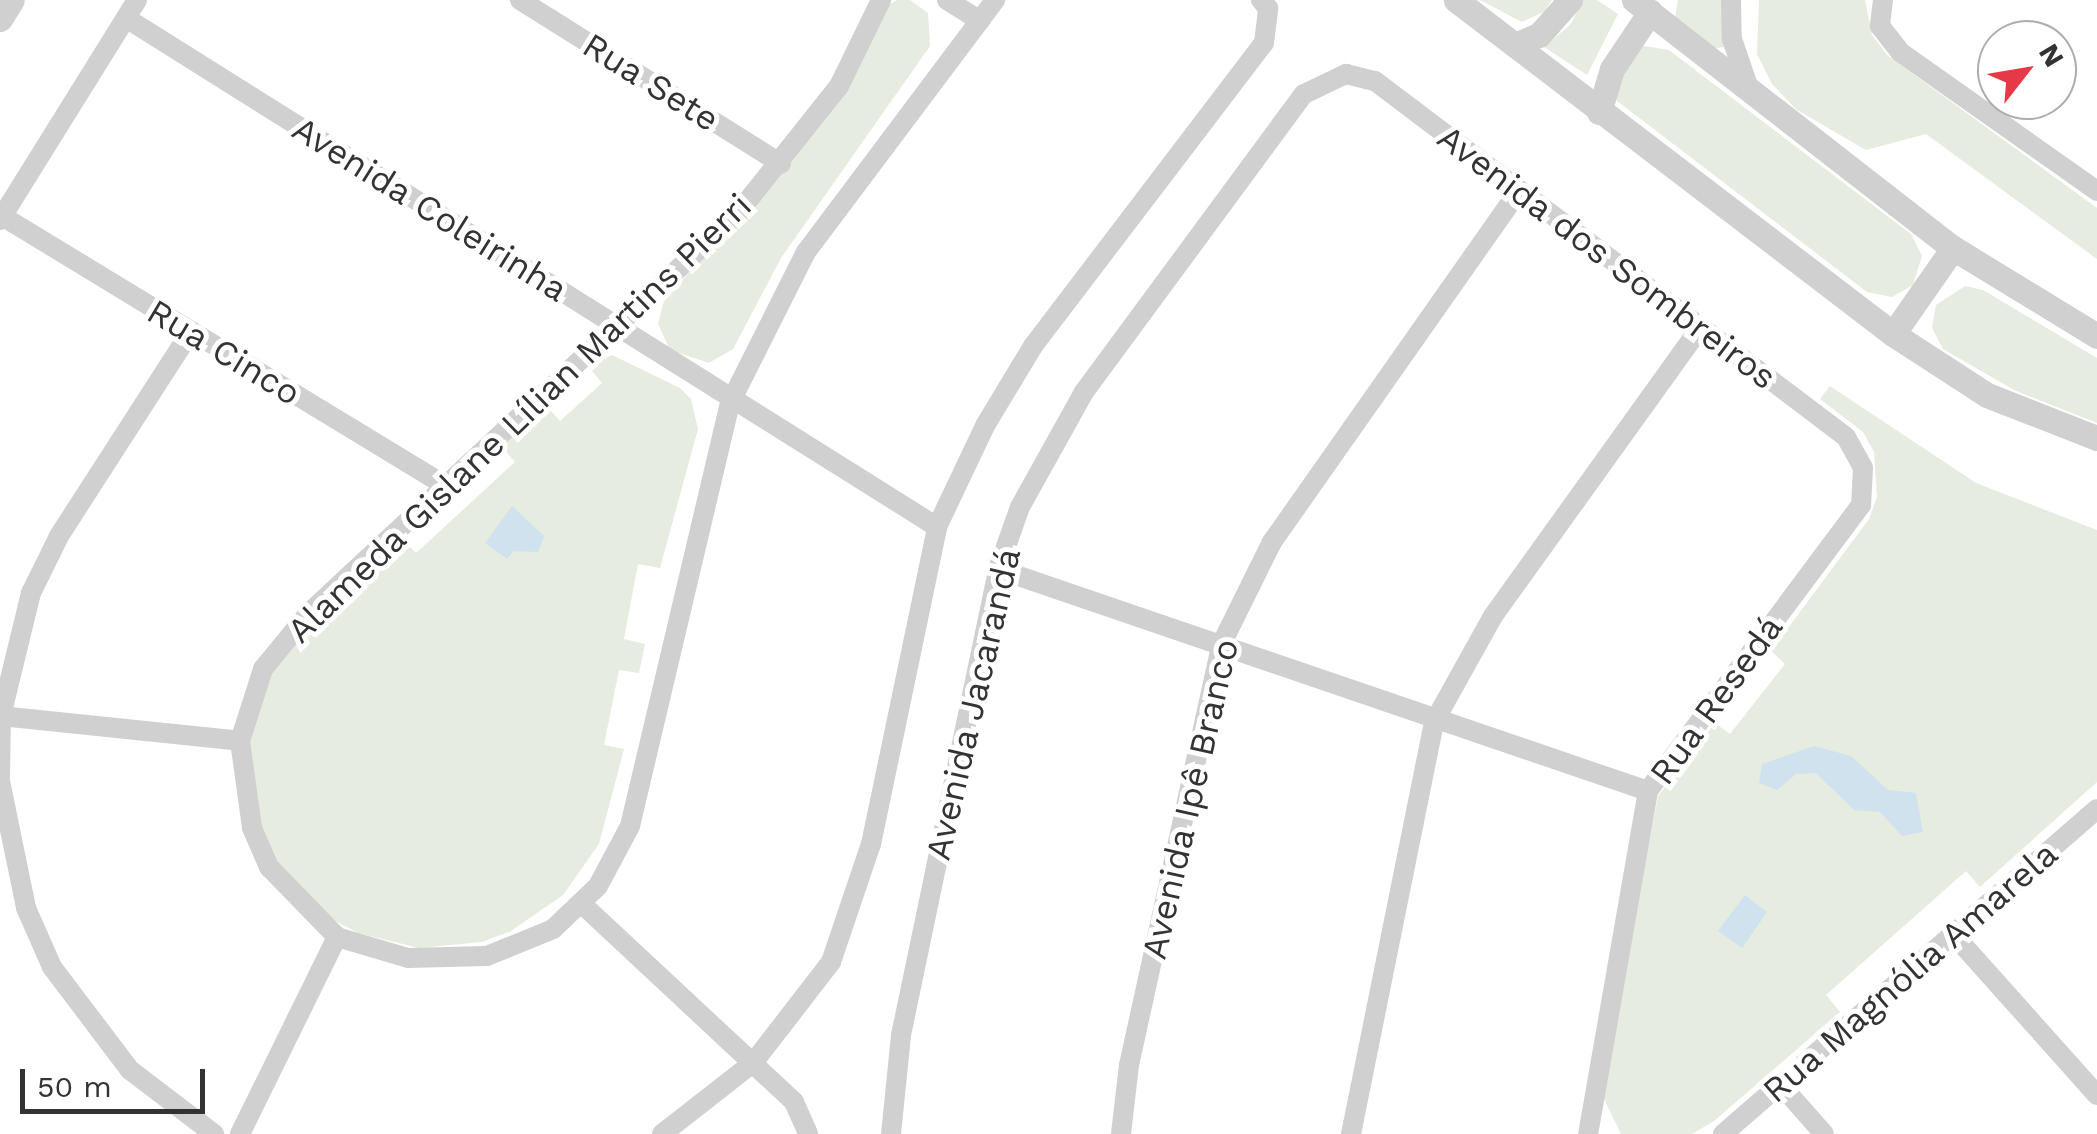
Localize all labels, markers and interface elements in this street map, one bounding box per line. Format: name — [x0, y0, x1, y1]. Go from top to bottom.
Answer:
north arrow — [1977, 20, 2077, 120]
street label: Rua Sete — [575, 24, 727, 140]
text: N — [2032, 38, 2071, 73]
street label: Avenida Coleirinha — [284, 107, 576, 311]
street label: Avenida dos Sombreiros — [1429, 116, 1785, 398]
street label: Alameda Gislane Lílian Martins Pierri — [278, 184, 760, 652]
street label: Rua Cinco — [140, 290, 308, 414]
street label: Avenida Jacarandá — [916, 543, 1030, 865]
street label: Rua Resedá — [1640, 607, 1792, 793]
street label: Avenida Ipê Branco — [1133, 634, 1247, 964]
street label: Rua Magnólia Amarela — [1753, 832, 2067, 1112]
scale bar — [25, 1049, 210, 1111]
text: 50 m — [37, 1069, 112, 1104]

